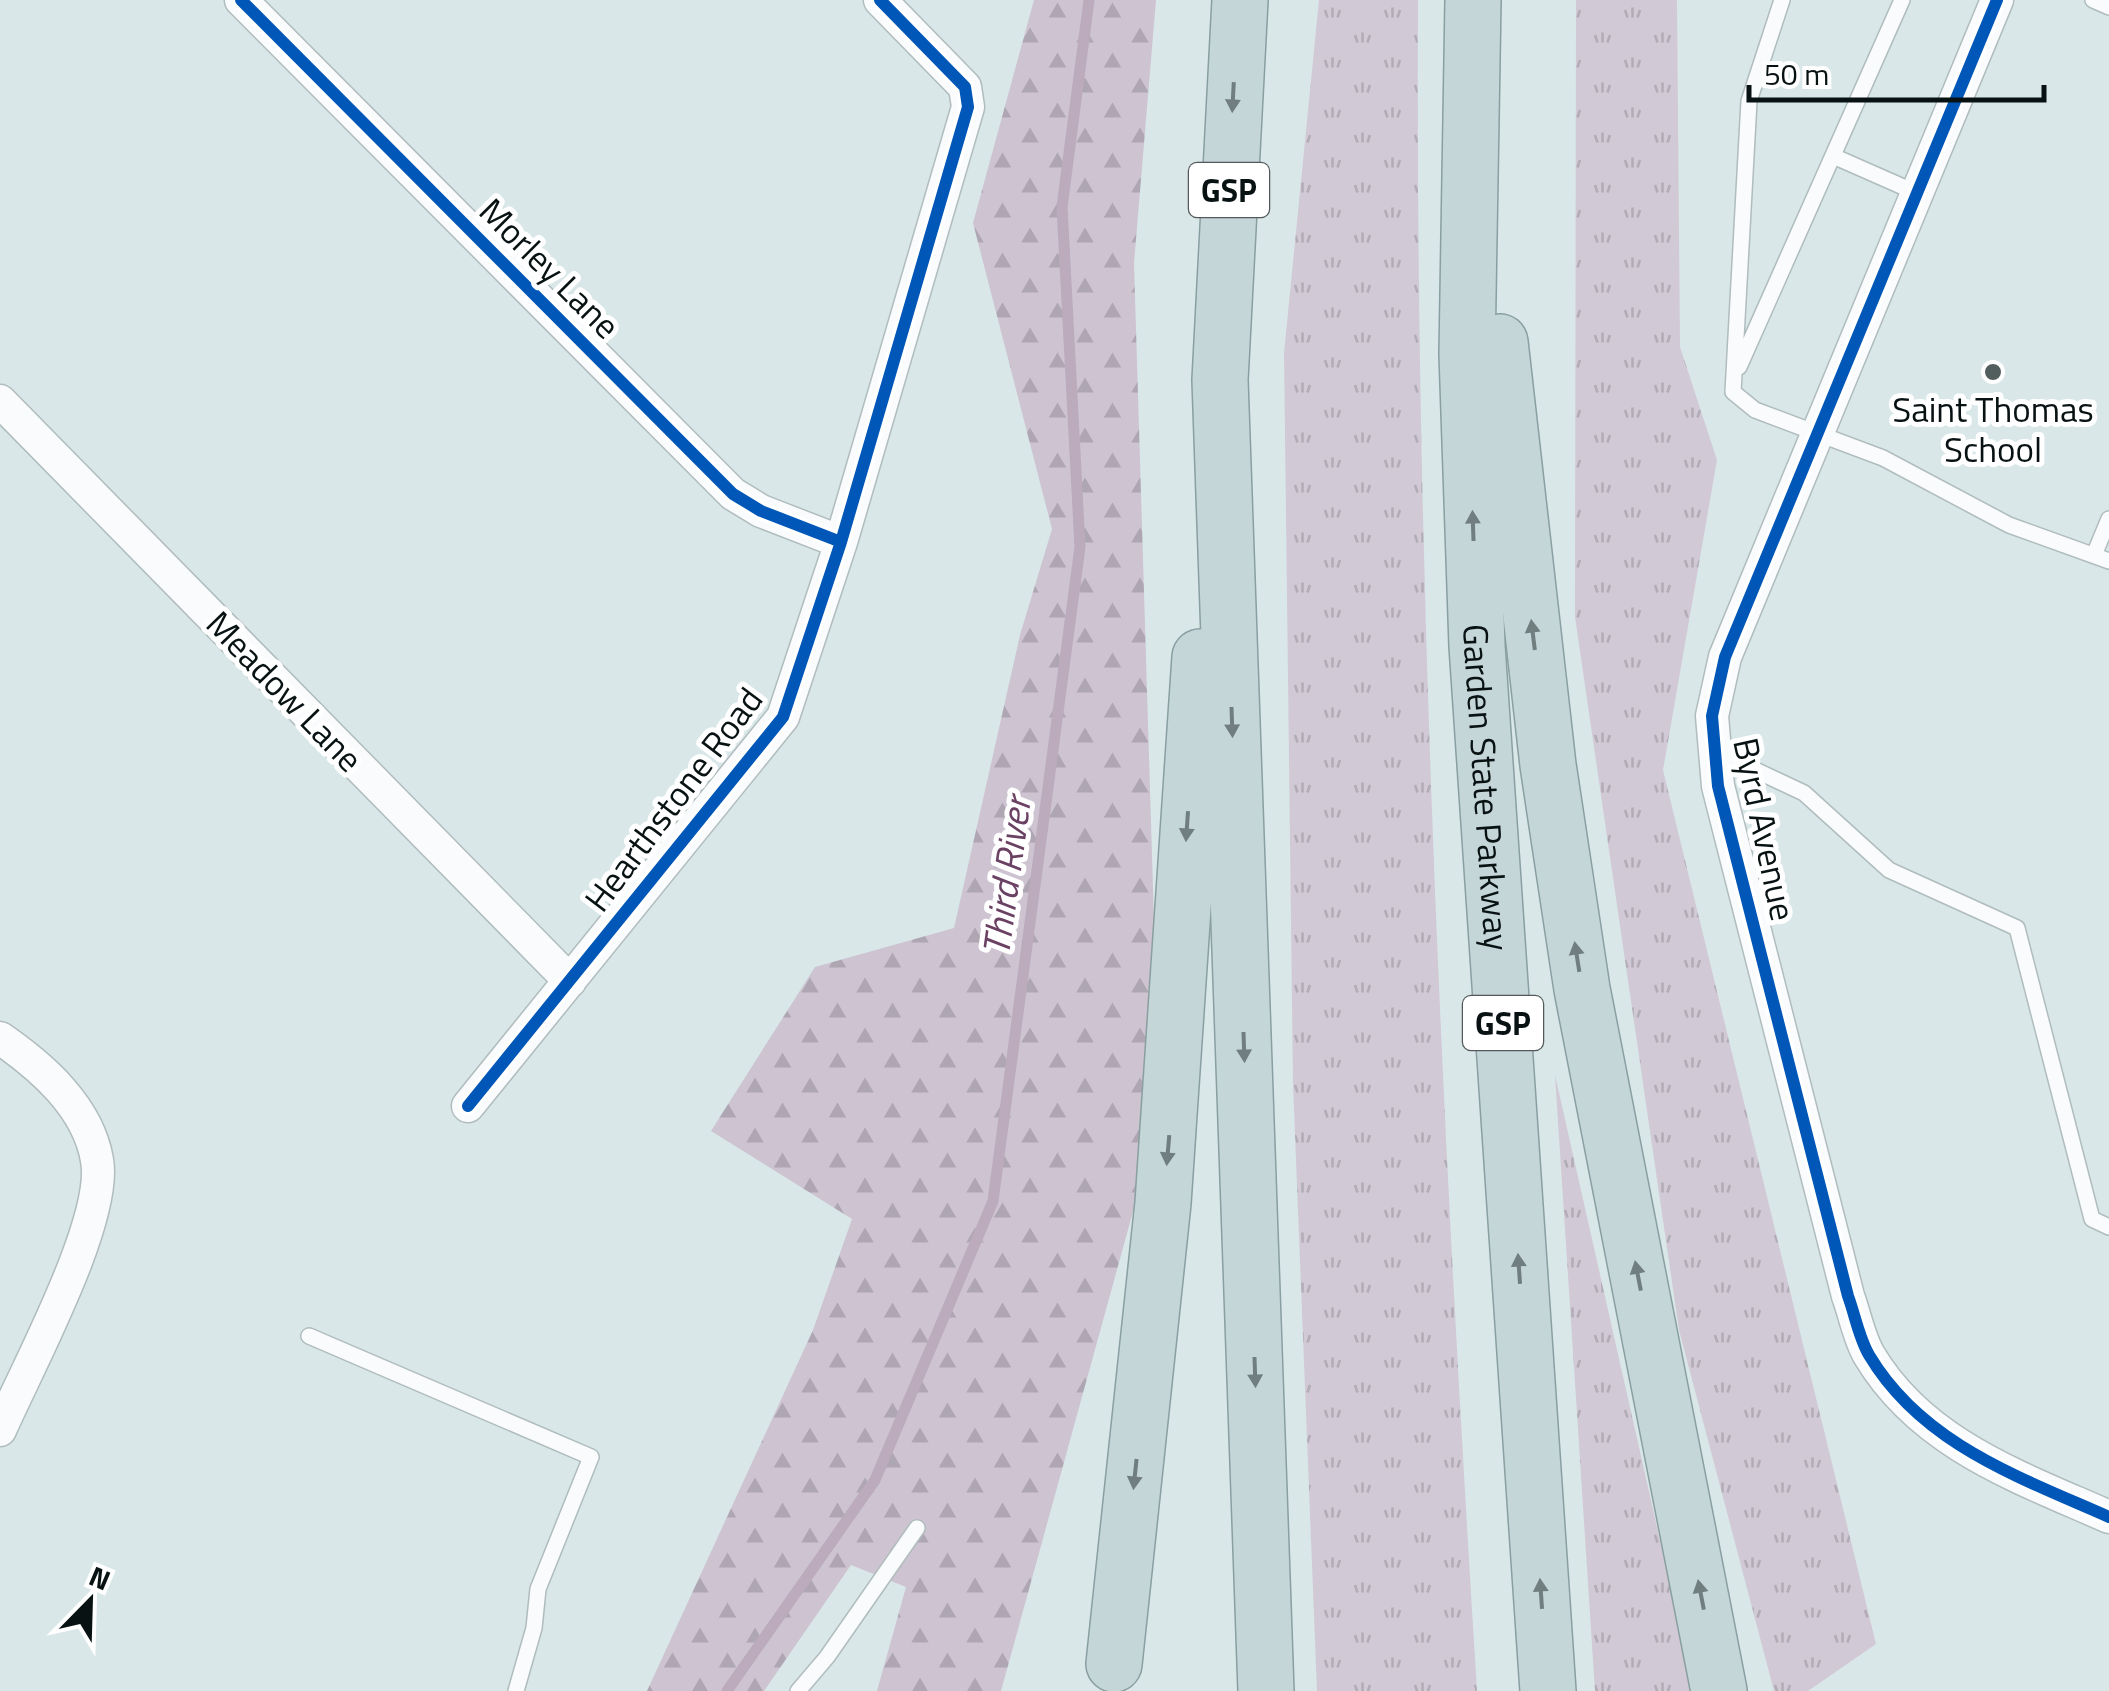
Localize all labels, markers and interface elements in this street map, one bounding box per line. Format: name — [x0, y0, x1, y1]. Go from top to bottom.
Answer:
scale bar — [1749, 40, 2044, 102]
text: 50 m — [1764, 51, 1829, 97]
one-way arrow — [1225, 82, 1241, 114]
road number: GSP — [1189, 163, 1269, 217]
street label: Morley Lane — [467, 185, 633, 351]
marker: Saint Thomas School — [1982, 361, 2004, 383]
place label: Saint Thomas School — [1892, 382, 2094, 476]
one-way arrow — [1465, 509, 1481, 541]
street label: Meadow Lane — [194, 598, 376, 784]
one-way arrow — [1525, 619, 1541, 651]
street label: Garden State Parkway — [1449, 623, 1525, 953]
street label: Hearthstone Road — [571, 675, 775, 923]
one-way arrow — [1225, 707, 1241, 739]
street label: Byrd Avenue — [1719, 733, 1811, 925]
water label: Third River — [966, 789, 1046, 959]
one-way arrow — [1179, 811, 1195, 843]
one-way arrow — [1569, 941, 1585, 972]
road number: GSP — [1463, 996, 1543, 1050]
one-way arrow — [1236, 1031, 1252, 1063]
one-way arrow — [1159, 1135, 1175, 1167]
one-way arrow — [1511, 1253, 1527, 1285]
one-way arrow — [1630, 1260, 1646, 1291]
one-way arrow — [1247, 1356, 1263, 1388]
one-way arrow — [1126, 1458, 1142, 1490]
north arrow — [40, 1551, 140, 1651]
text: N — [83, 1554, 117, 1601]
one-way arrow — [1533, 1577, 1549, 1609]
one-way arrow — [1692, 1579, 1708, 1610]

